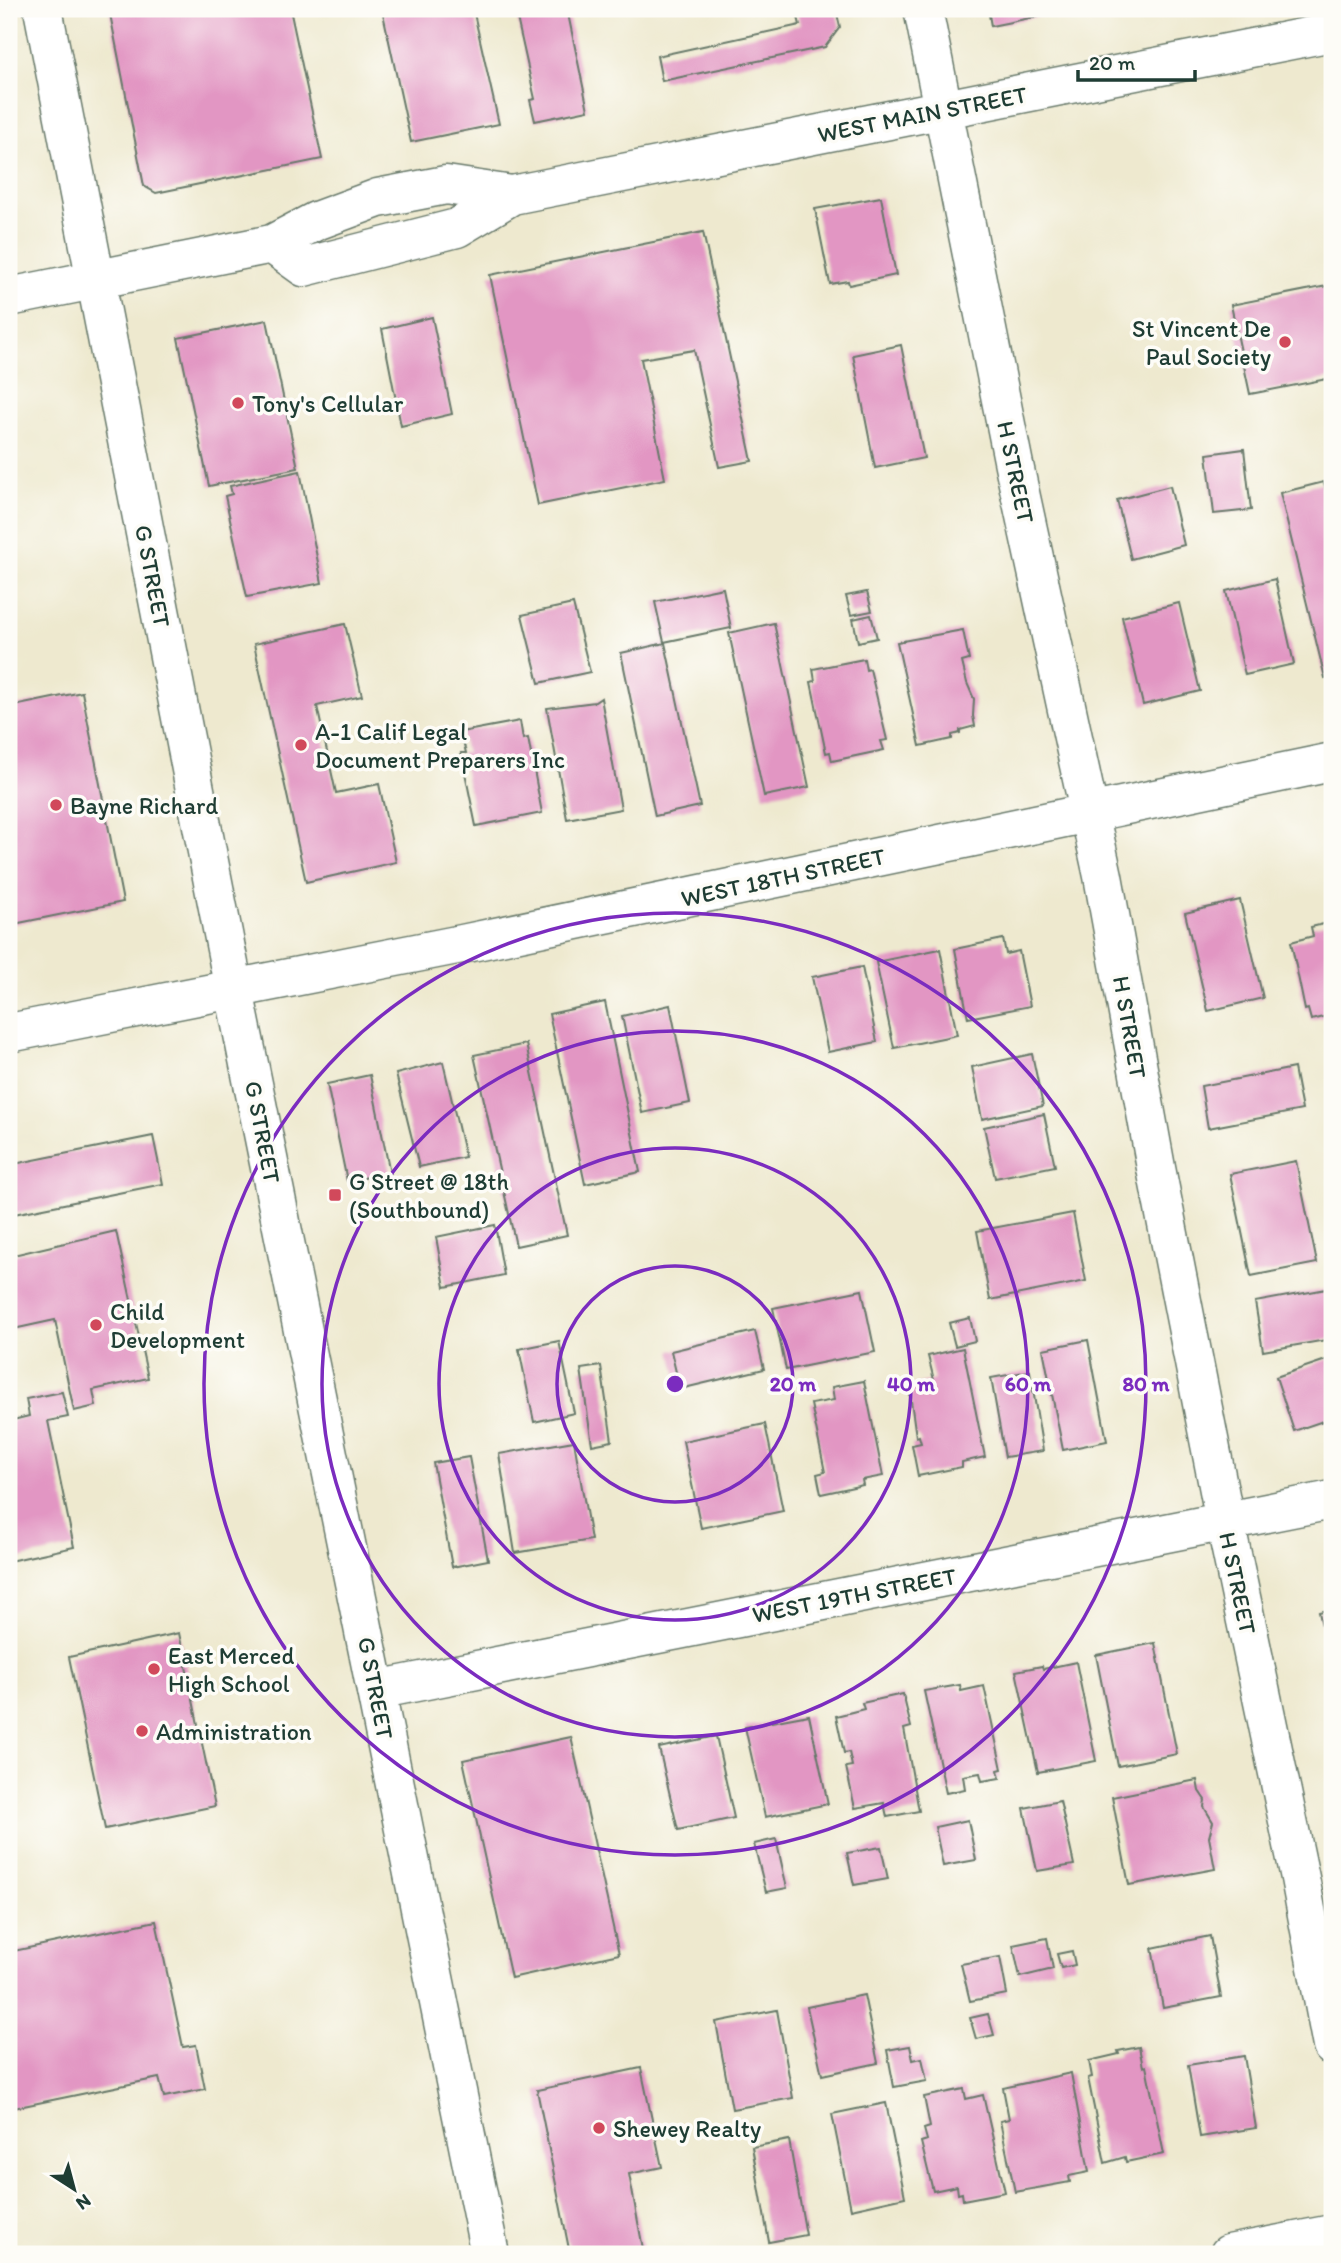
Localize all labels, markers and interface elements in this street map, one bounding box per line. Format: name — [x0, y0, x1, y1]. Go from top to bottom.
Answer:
scale bar — [1078, 38, 1196, 82]
text: 20 m — [1089, 50, 1136, 75]
street label: WEST MAIN STREET — [815, 79, 1030, 149]
place label: St Vincent De Paul Society — [1132, 314, 1271, 371]
marker: St Vincent De Paul Society — [1277, 334, 1293, 350]
place label: Tony's Cellular — [252, 389, 404, 418]
marker: Tony's Cellular — [230, 395, 246, 411]
street label: H STREET — [991, 418, 1041, 526]
street label: G STREET — [129, 522, 177, 630]
place label: A-1 Calif Legal Document Preparers Inc — [315, 717, 565, 774]
marker: A-1 Calif Legal Document Preparers Inc — [293, 737, 309, 753]
place label: Bayne Richard — [70, 791, 218, 820]
marker: Bayne Richard — [48, 797, 64, 813]
street label: WEST 18TH STREET — [678, 841, 888, 913]
street label: H STREET — [1107, 973, 1153, 1081]
street label: G STREET — [239, 1078, 287, 1186]
place label: G Street @ 18th (Southbound) — [349, 1167, 509, 1224]
marker: G Street @ 18th (Southbound) — [327, 1187, 343, 1203]
place label: Child Development — [110, 1297, 245, 1354]
marker: Child Development — [88, 1317, 104, 1333]
text: 20 m — [770, 1371, 817, 1396]
text: 40 m — [887, 1371, 935, 1396]
text: 60 m — [1005, 1371, 1052, 1396]
text: 80 m — [1123, 1371, 1170, 1396]
centre of rings — [663, 1372, 687, 1396]
street label: H STREET — [1213, 1529, 1263, 1637]
street label: WEST 19TH STREET — [750, 1561, 959, 1629]
street label: G STREET — [352, 1634, 400, 1742]
place label: East Merced High School — [168, 1641, 294, 1698]
marker: East Merced High School — [146, 1661, 162, 1677]
place label: Administration — [156, 1717, 312, 1746]
marker: Administration — [134, 1723, 150, 1739]
place label: Shewey Realty — [613, 2114, 762, 2143]
marker: Shewey Realty — [591, 2120, 607, 2136]
north arrow — [38, 2154, 108, 2224]
text: N — [72, 2189, 96, 2215]

